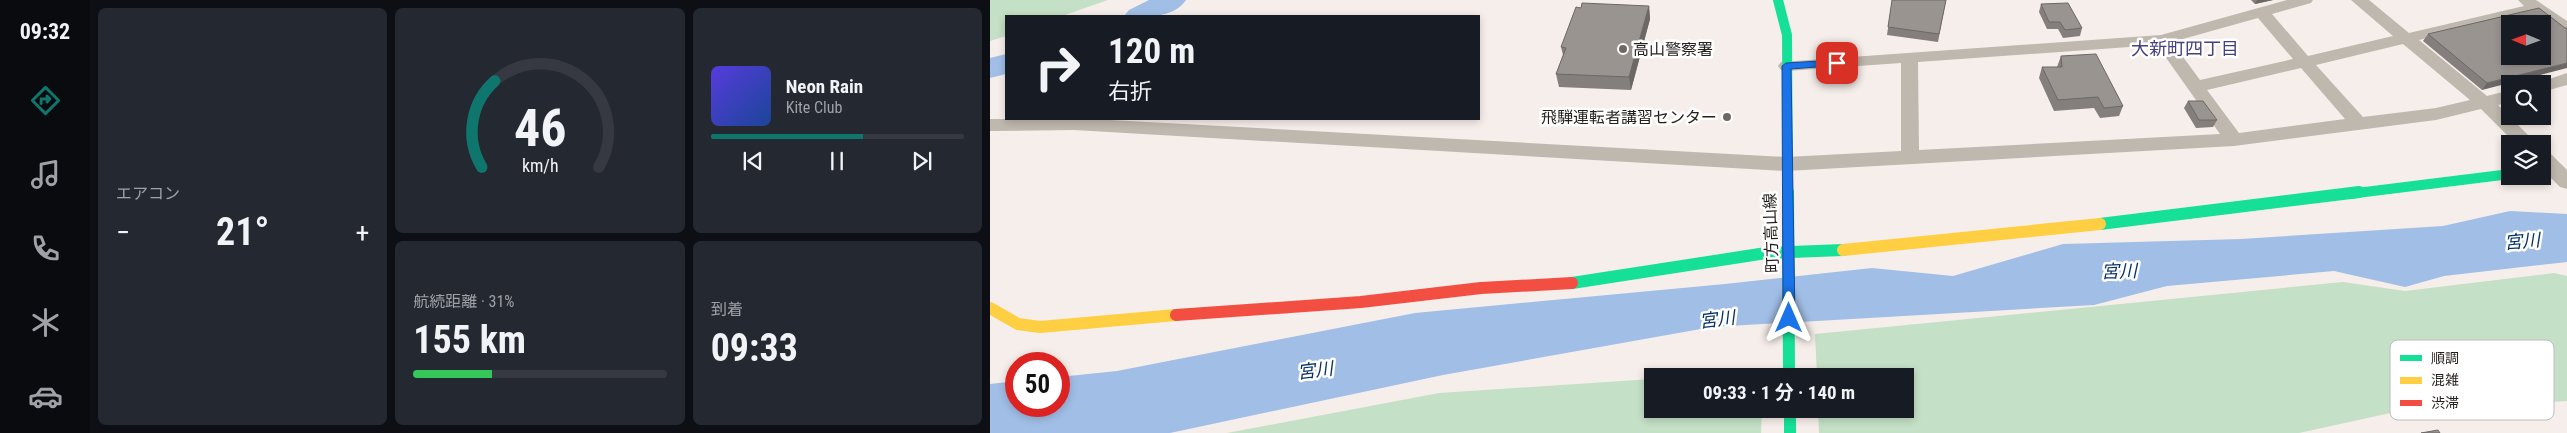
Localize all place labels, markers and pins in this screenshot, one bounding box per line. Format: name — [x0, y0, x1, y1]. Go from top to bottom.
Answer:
place label: 高山警察署 — [1633, 40, 1713, 59]
pin — [1816, 42, 1858, 84]
marker: 高山警察署 — [1617, 43, 1629, 55]
place label: 飛騨運転者講習センター — [1541, 108, 1717, 127]
marker: 飛騨運転者講習センター — [1721, 111, 1733, 123]

